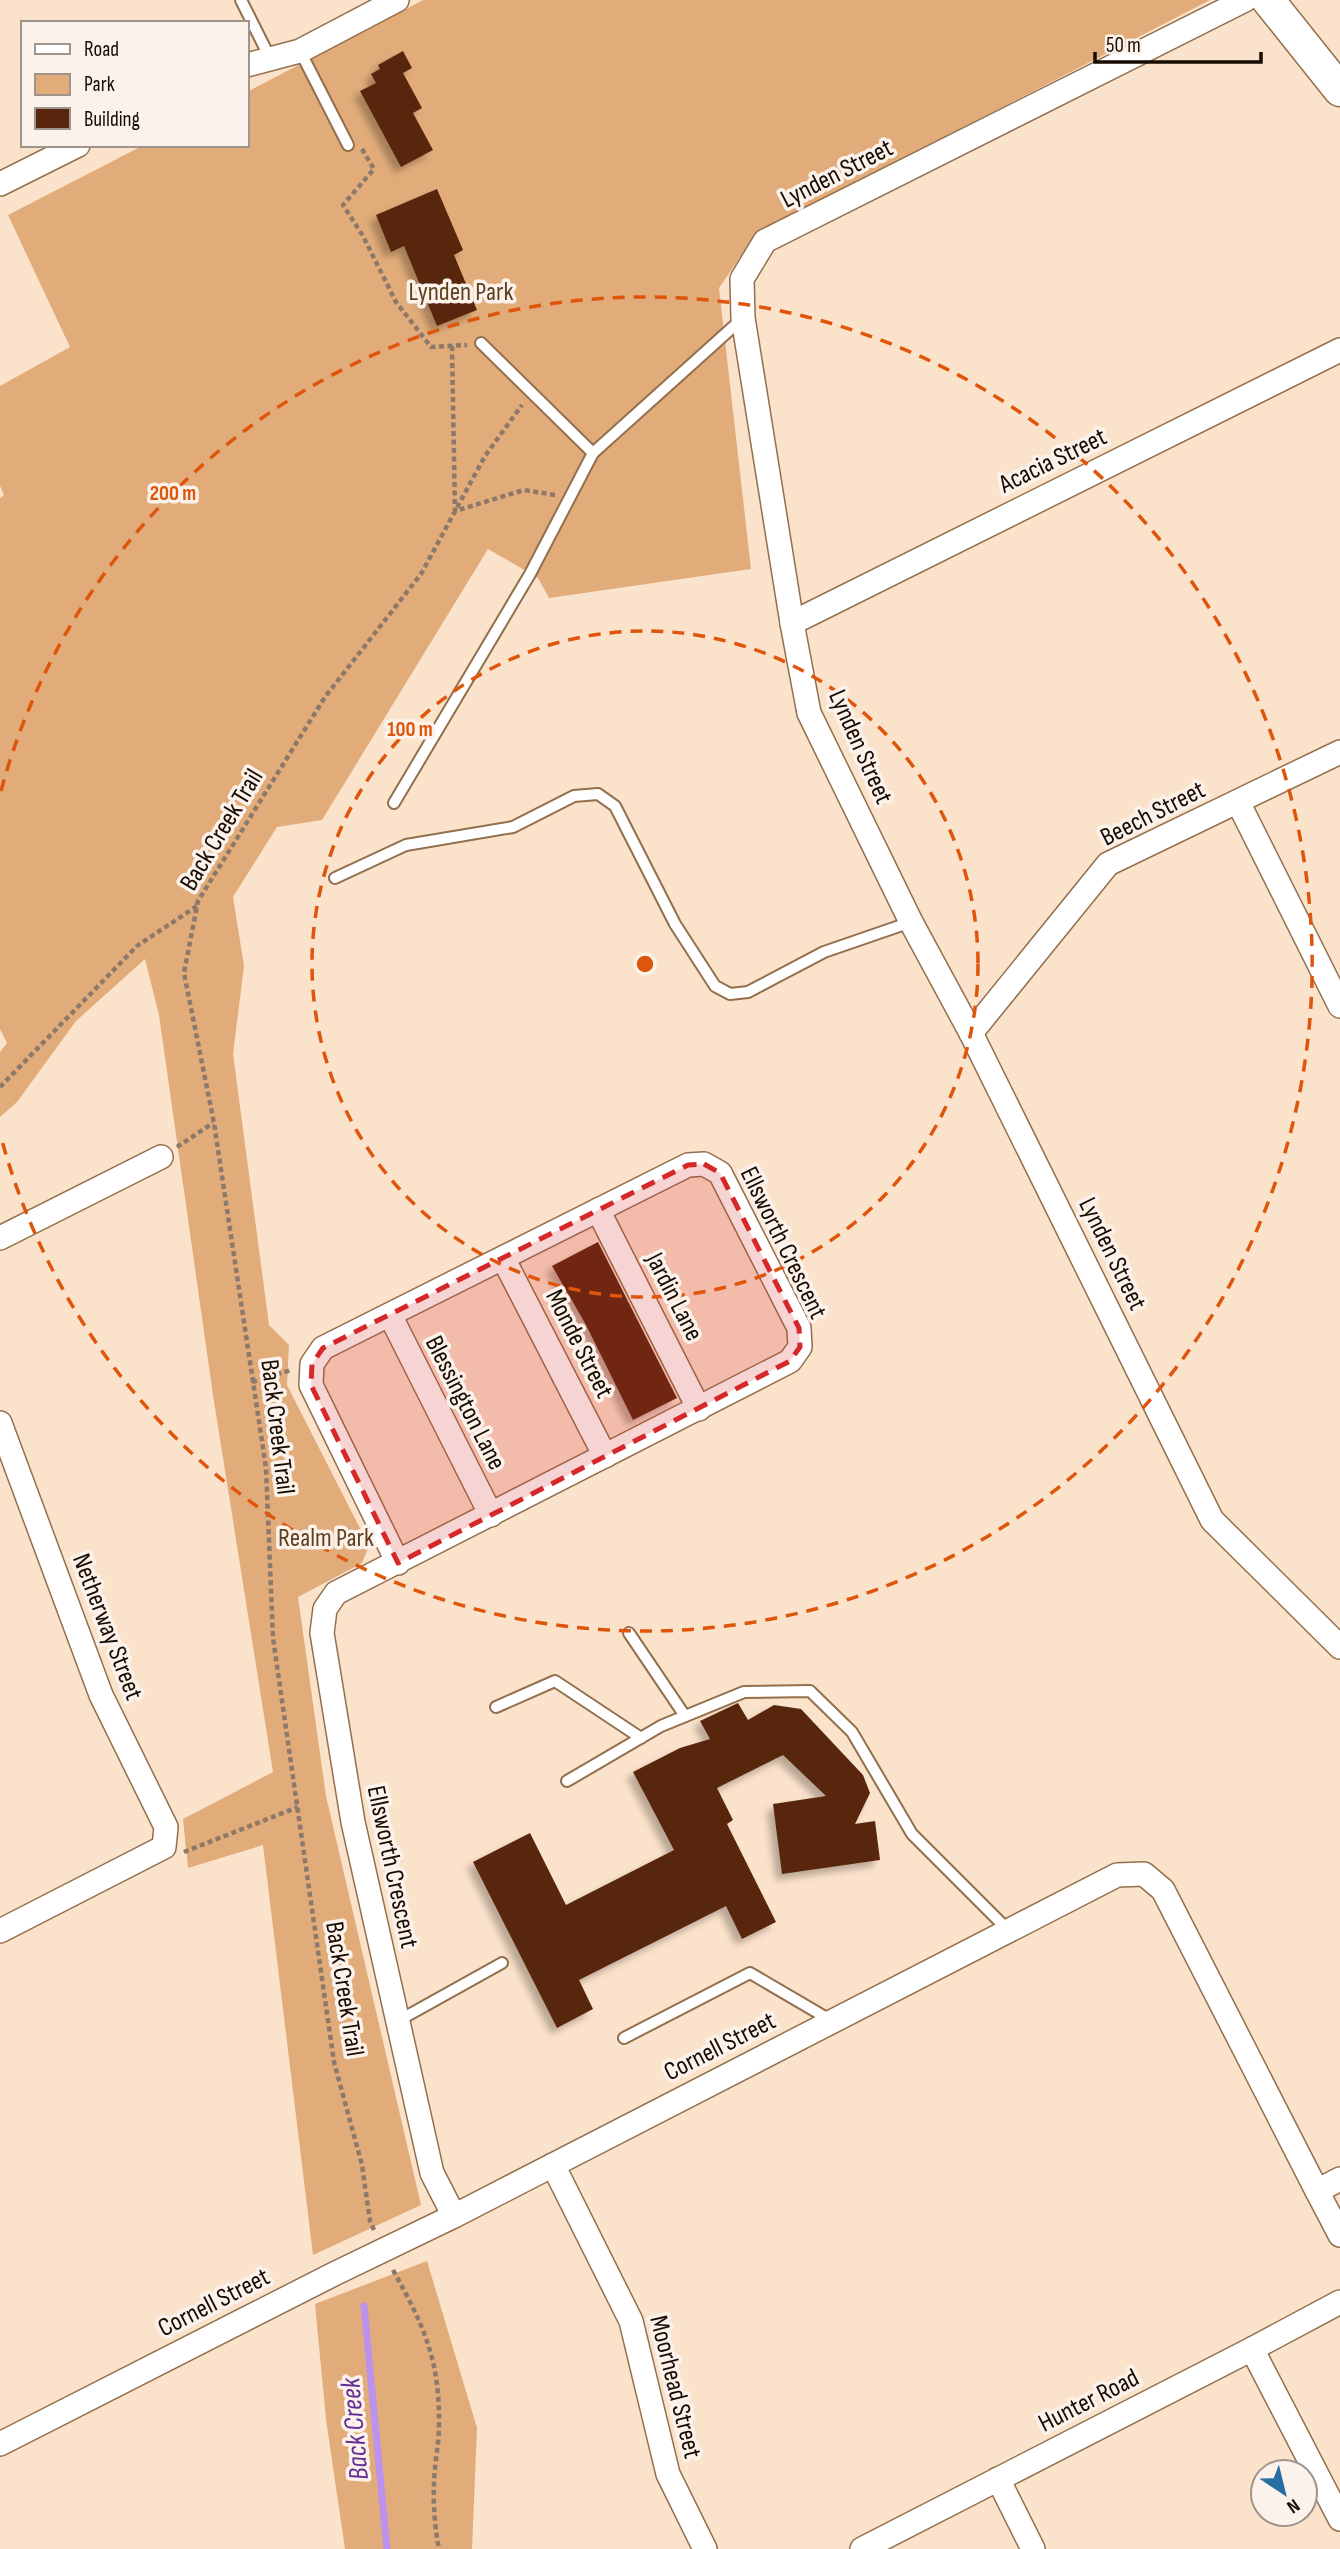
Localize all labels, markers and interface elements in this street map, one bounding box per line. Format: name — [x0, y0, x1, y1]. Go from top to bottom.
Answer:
legend — [21, 21, 248, 147]
scale bar — [1095, 21, 1261, 65]
text: 50 m — [1106, 33, 1141, 58]
text: Road — [84, 37, 119, 62]
text: Park — [84, 72, 115, 97]
text: Building — [84, 107, 140, 132]
street label: Lynden Street — [776, 133, 898, 215]
park label: Lynden Park — [409, 277, 513, 308]
street label: Acacia Street — [993, 422, 1112, 501]
text: 200 m — [150, 481, 196, 506]
street label: Lynden Street — [821, 685, 899, 809]
text: 100 m — [387, 717, 433, 742]
street label: Back Creek Trail — [174, 764, 270, 896]
street label: Beech Street — [1096, 775, 1210, 853]
centre of rings — [633, 952, 657, 976]
street label: Ellsworth Crescent — [733, 1162, 833, 1324]
street label: Lynden Street — [1071, 1193, 1153, 1316]
street label: Jardin Lane — [638, 1247, 709, 1346]
street label: Monde Street — [538, 1285, 620, 1404]
street label: Blessington Lane — [418, 1331, 512, 1475]
street label: Back Creek Trail — [253, 1358, 301, 1496]
park label: Realm Park — [278, 1523, 374, 1554]
street label: Netherway Street — [65, 1550, 149, 1705]
street label: Ellsworth Crescent — [360, 1783, 424, 1951]
street label: Back Creek Trail — [318, 1919, 370, 2059]
street label: Cornell Street — [659, 2006, 781, 2088]
street label: Cornell Street — [153, 2262, 275, 2344]
street label: Moorhead Street — [642, 2312, 708, 2462]
street label: Hunter Road — [1034, 2363, 1144, 2439]
water label: Back Creek — [334, 2375, 376, 2481]
north arrow — [1249, 2458, 1319, 2528]
text: N — [1282, 2493, 1304, 2518]

